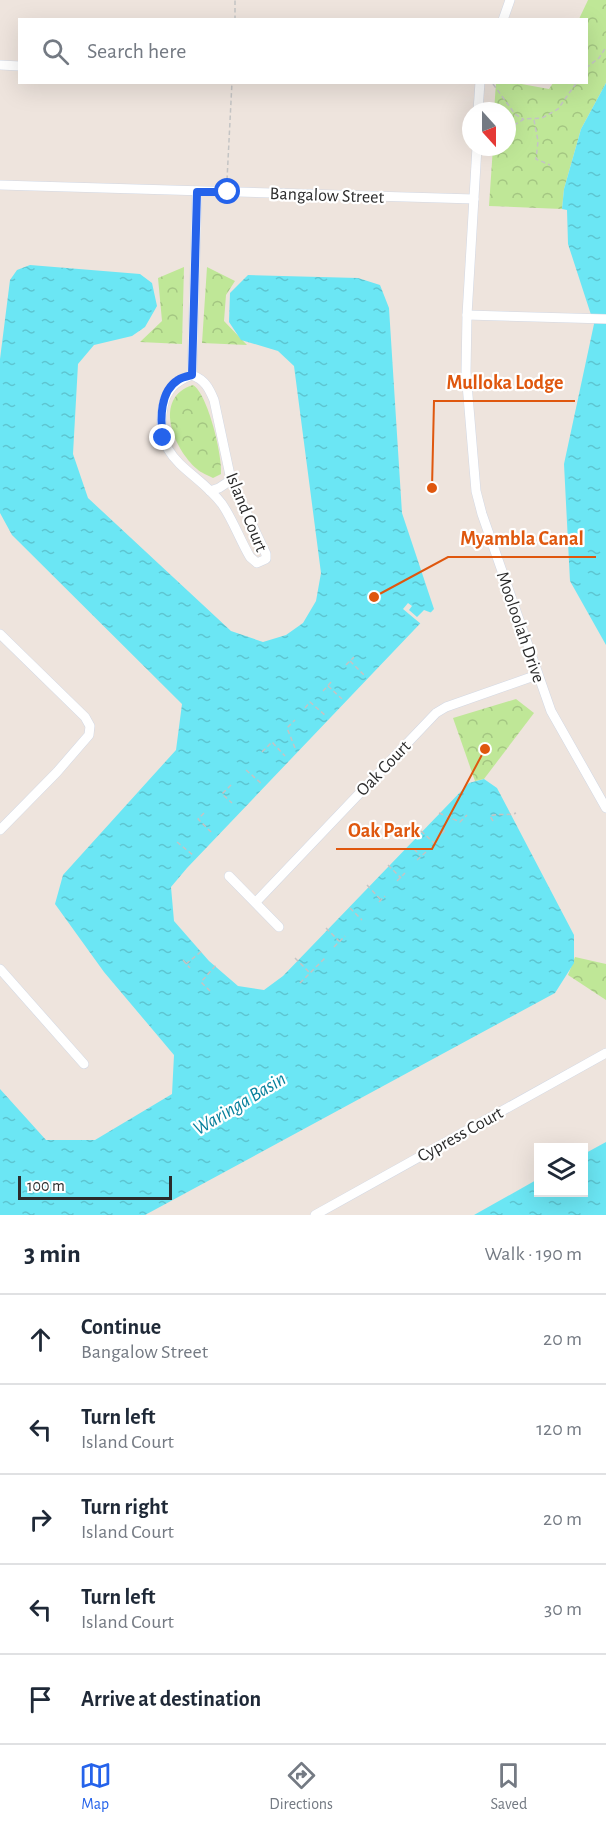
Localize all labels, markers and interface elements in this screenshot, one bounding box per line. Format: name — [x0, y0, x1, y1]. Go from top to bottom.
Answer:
search box — [18, 18, 588, 84]
icon: search — [39, 35, 72, 68]
text: Search here — [87, 40, 186, 62]
north arrow — [462, 102, 516, 156]
route start — [214, 178, 240, 204]
street label: Bangalow Street — [269, 185, 385, 207]
callout: Mulloka Lodge — [434, 363, 575, 401]
text: Mulloka Lodge — [447, 373, 563, 393]
route end — [149, 424, 175, 450]
street label: Island Court — [222, 470, 270, 555]
callout: Myambla Canal — [448, 519, 596, 557]
text: Myambla Canal — [460, 529, 584, 549]
street label: Mooloolah Drive — [493, 569, 547, 685]
street label: Oak Court — [353, 737, 414, 800]
callout: Oak Park — [336, 811, 432, 849]
text: Oak Park — [348, 821, 420, 841]
water label: Waringa Basin — [190, 1068, 289, 1139]
street label: Cypress Court — [415, 1104, 506, 1166]
map controls — [534, 1143, 588, 1197]
button: layers — [534, 1143, 588, 1197]
scale bar — [18, 1173, 172, 1200]
text: 100 m — [27, 1178, 65, 1194]
text: 3 min — [24, 1241, 81, 1267]
text: Walk · 190 m — [485, 1244, 582, 1264]
text: Continue — [81, 1316, 161, 1338]
icon: ahead — [24, 1323, 57, 1356]
text: 20 m — [543, 1329, 582, 1349]
text: Bangalow Street — [81, 1342, 208, 1362]
text: Turn left — [81, 1406, 155, 1428]
icon: left — [24, 1413, 57, 1446]
text: 120 m — [536, 1419, 582, 1439]
text: Island Court — [81, 1432, 174, 1452]
text: Turn right — [81, 1496, 168, 1518]
icon: right — [24, 1503, 57, 1536]
text: 20 m — [543, 1509, 582, 1529]
text: Island Court — [81, 1522, 174, 1542]
text: Turn left — [81, 1586, 155, 1608]
icon: left — [24, 1593, 57, 1626]
text: 30 m — [544, 1599, 582, 1619]
text: Island Court — [81, 1612, 174, 1632]
icon: arrive — [24, 1683, 57, 1716]
text: Arrive at destination — [81, 1688, 261, 1710]
tab: Map — [79, 1759, 112, 1814]
tab: Directions — [269, 1759, 333, 1814]
tab: Saved — [491, 1759, 527, 1814]

